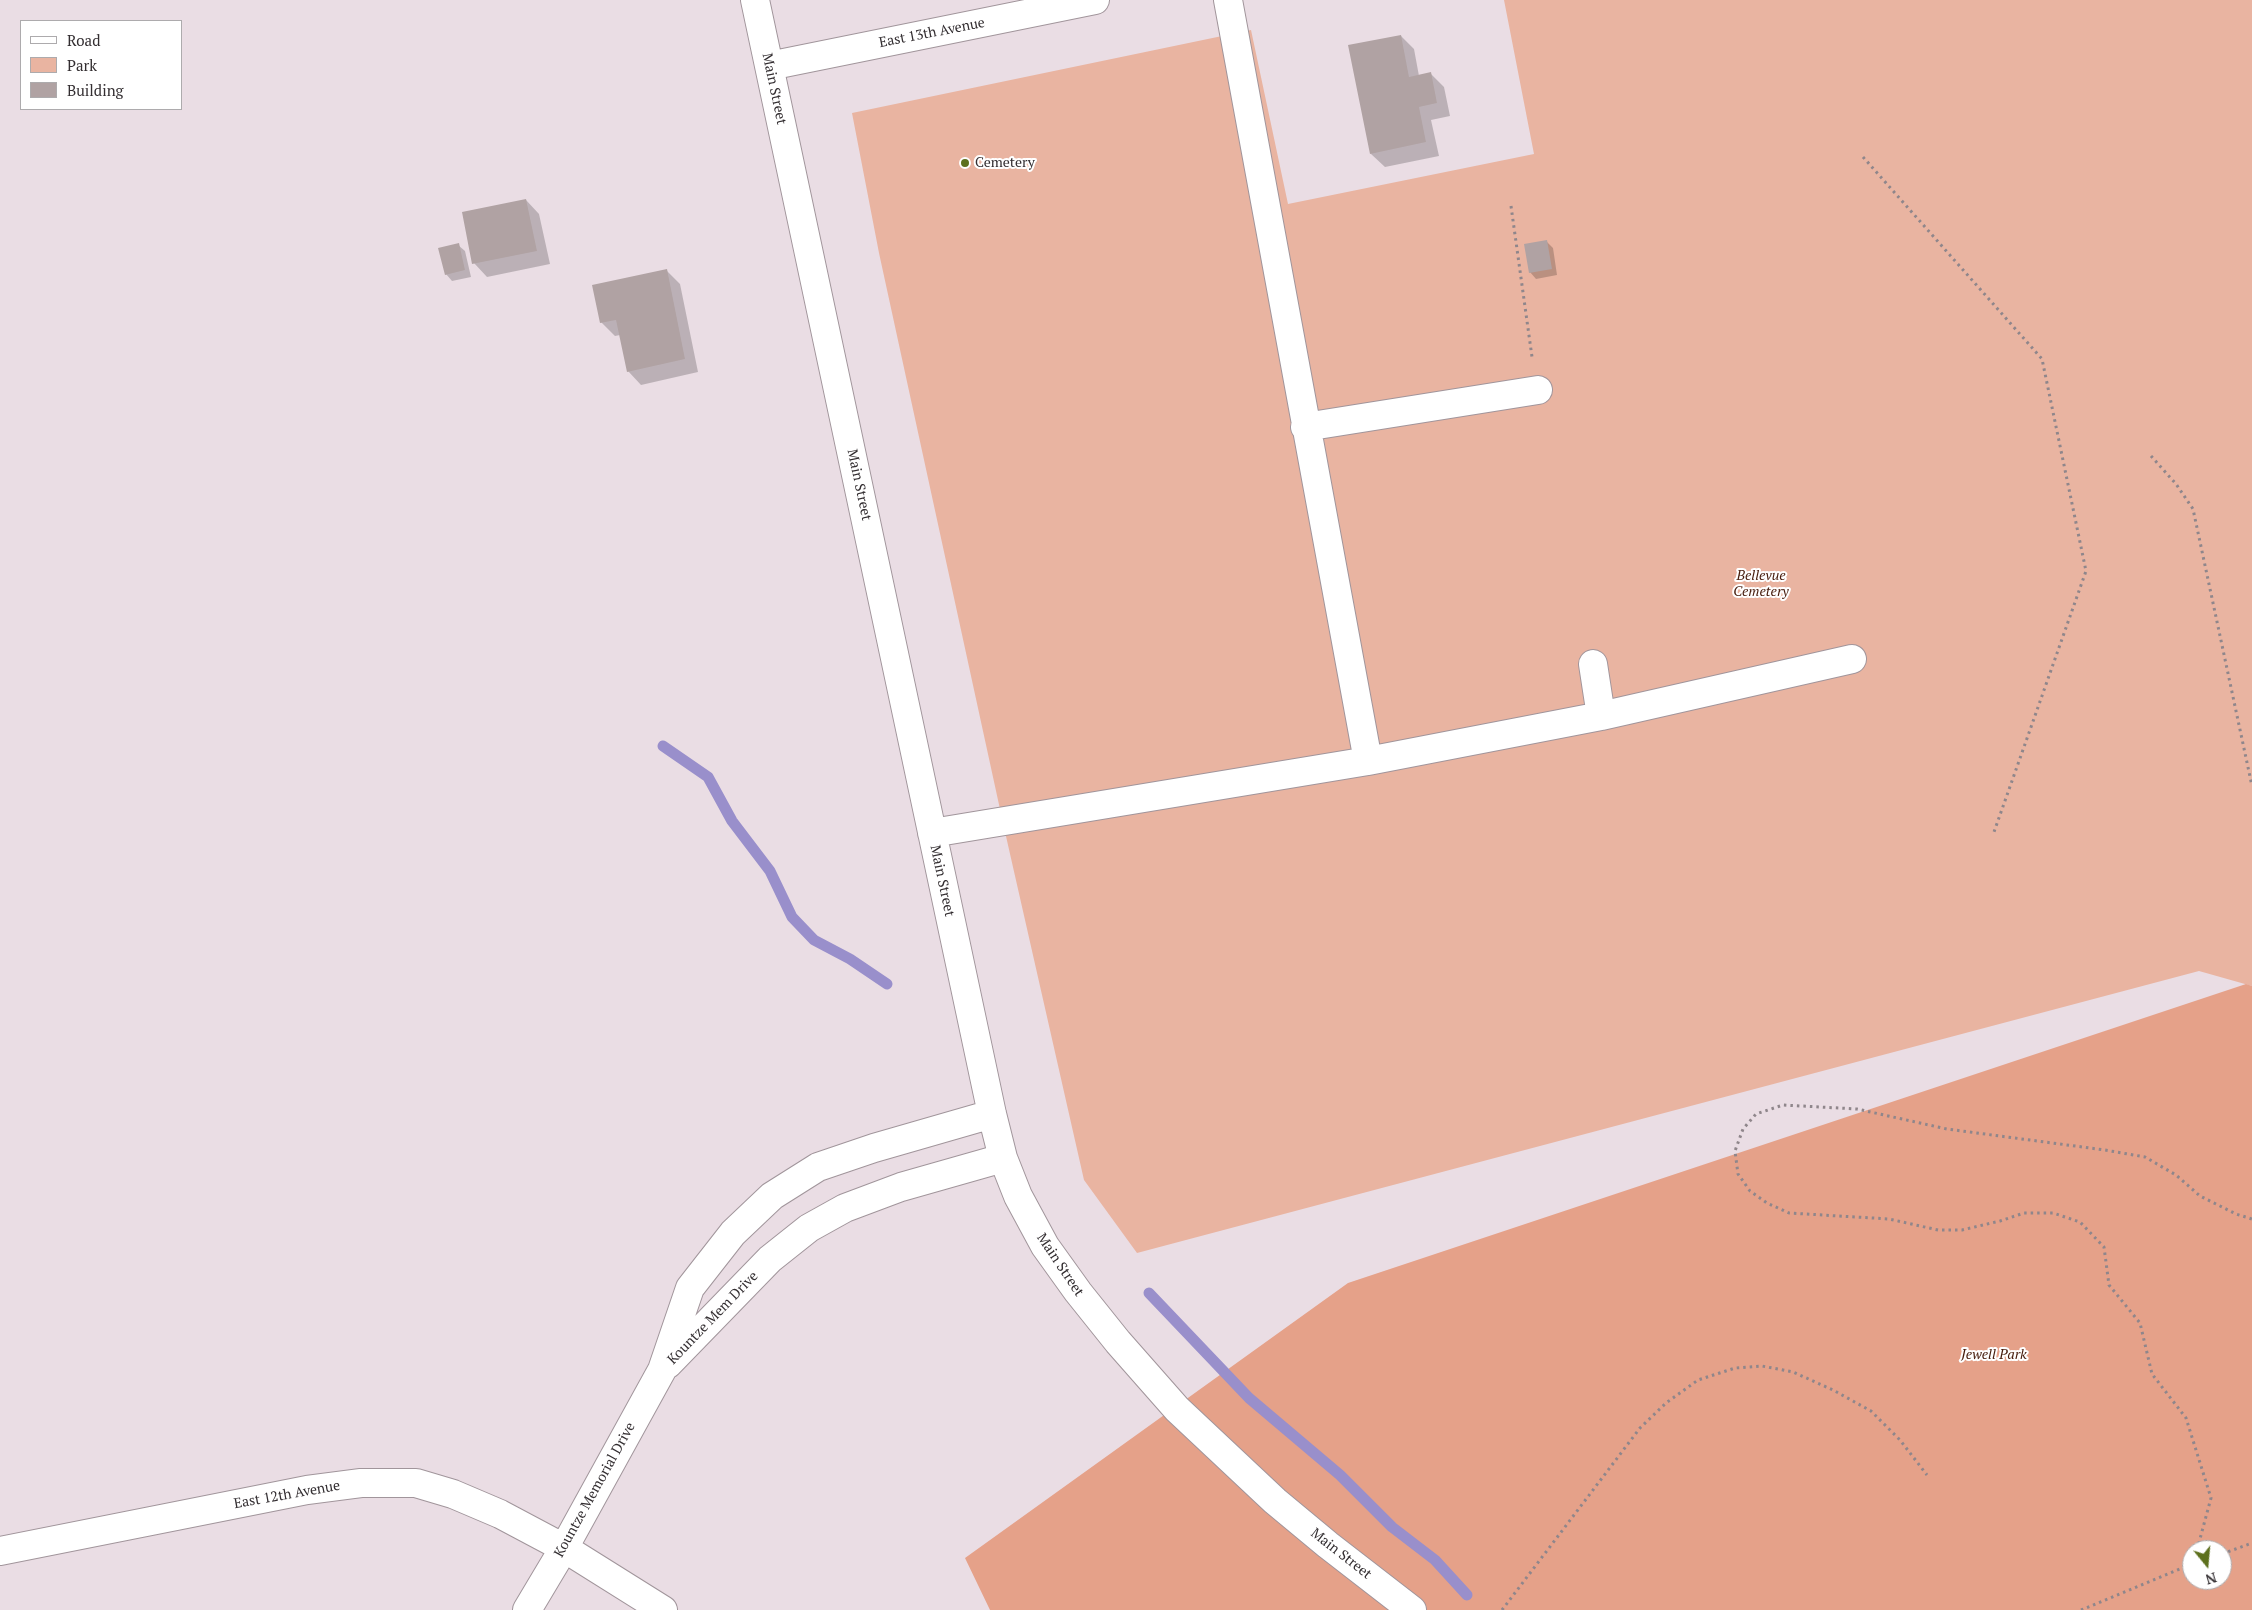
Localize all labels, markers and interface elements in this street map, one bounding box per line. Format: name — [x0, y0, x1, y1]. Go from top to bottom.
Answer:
street label: East 13th Avenue — [878, 15, 986, 51]
legend — [20, 20, 182, 110]
text: Road — [67, 30, 100, 50]
street label: Main Street — [758, 52, 790, 126]
text: Park — [67, 55, 97, 75]
text: Building — [67, 80, 124, 100]
place label: Cemetery — [975, 155, 1035, 171]
marker: Cemetery — [959, 157, 971, 169]
street label: Main Street — [843, 448, 875, 522]
park label: Bellevue Cemetery — [1733, 568, 1789, 600]
street label: Main Street — [926, 844, 958, 918]
street label: Main Street — [1033, 1230, 1087, 1300]
street label: Kountze Mem Drive — [664, 1268, 762, 1368]
park label: Jewell Park — [1961, 1347, 2027, 1363]
street label: Kountze Memorial Drive — [551, 1420, 639, 1560]
street label: East 12th Avenue — [233, 1477, 341, 1513]
street label: Main Street — [1307, 1525, 1375, 1583]
north arrow — [2182, 1540, 2232, 1590]
text: N — [2203, 1568, 2219, 1590]

